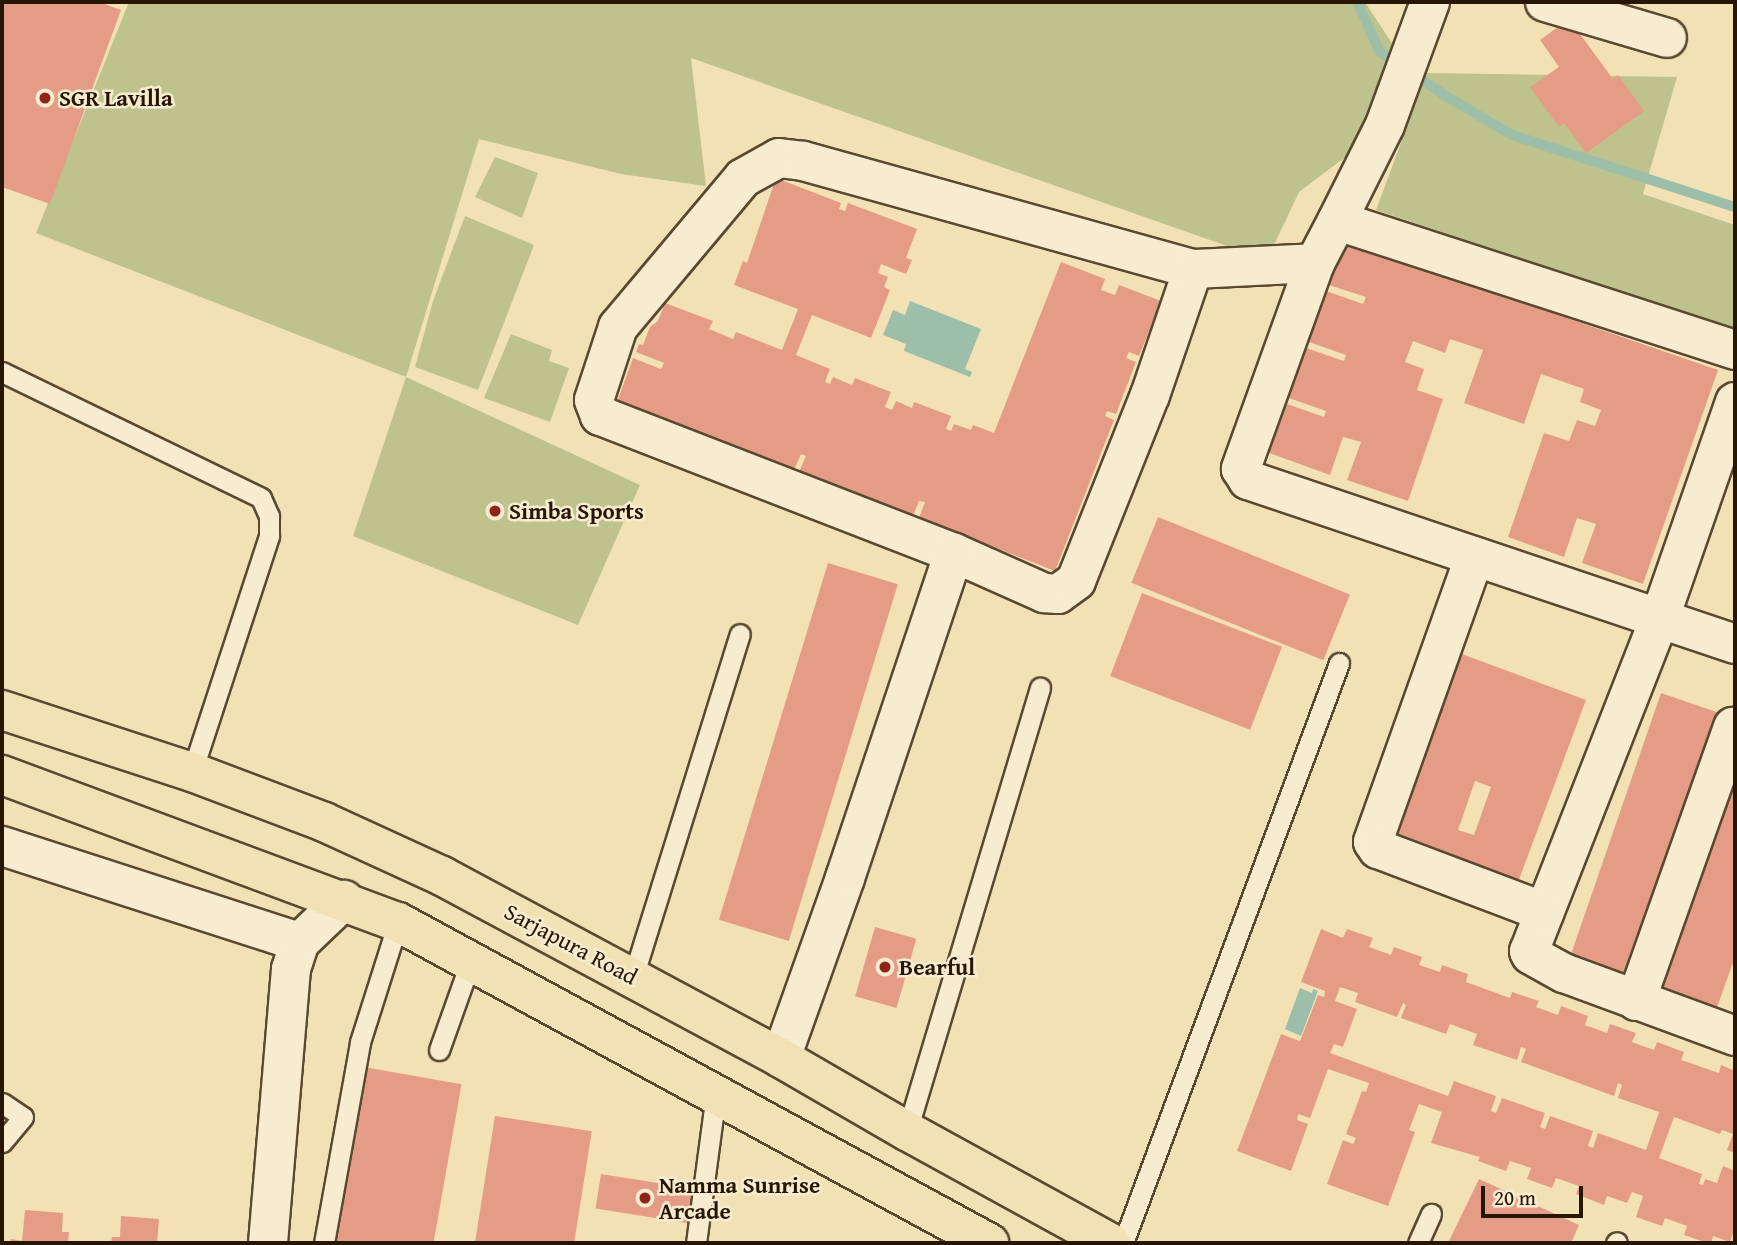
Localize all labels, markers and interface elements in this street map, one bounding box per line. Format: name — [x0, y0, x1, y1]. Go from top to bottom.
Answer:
place label: SGR Lavilla — [59, 84, 173, 112]
marker: SGR Lavilla — [37, 90, 53, 106]
place label: Simba Sports — [509, 497, 644, 525]
marker: Simba Sports — [487, 503, 503, 519]
street label: Sarjapura Road — [500, 897, 642, 991]
place label: Bearful — [899, 953, 975, 981]
marker: Bearful — [877, 959, 893, 975]
place label: Namma Sunrise Arcade — [659, 1171, 820, 1225]
scale bar — [1485, 1172, 1586, 1216]
text: 20 m — [1494, 1182, 1536, 1213]
marker: Namma Sunrise Arcade — [637, 1190, 653, 1206]

